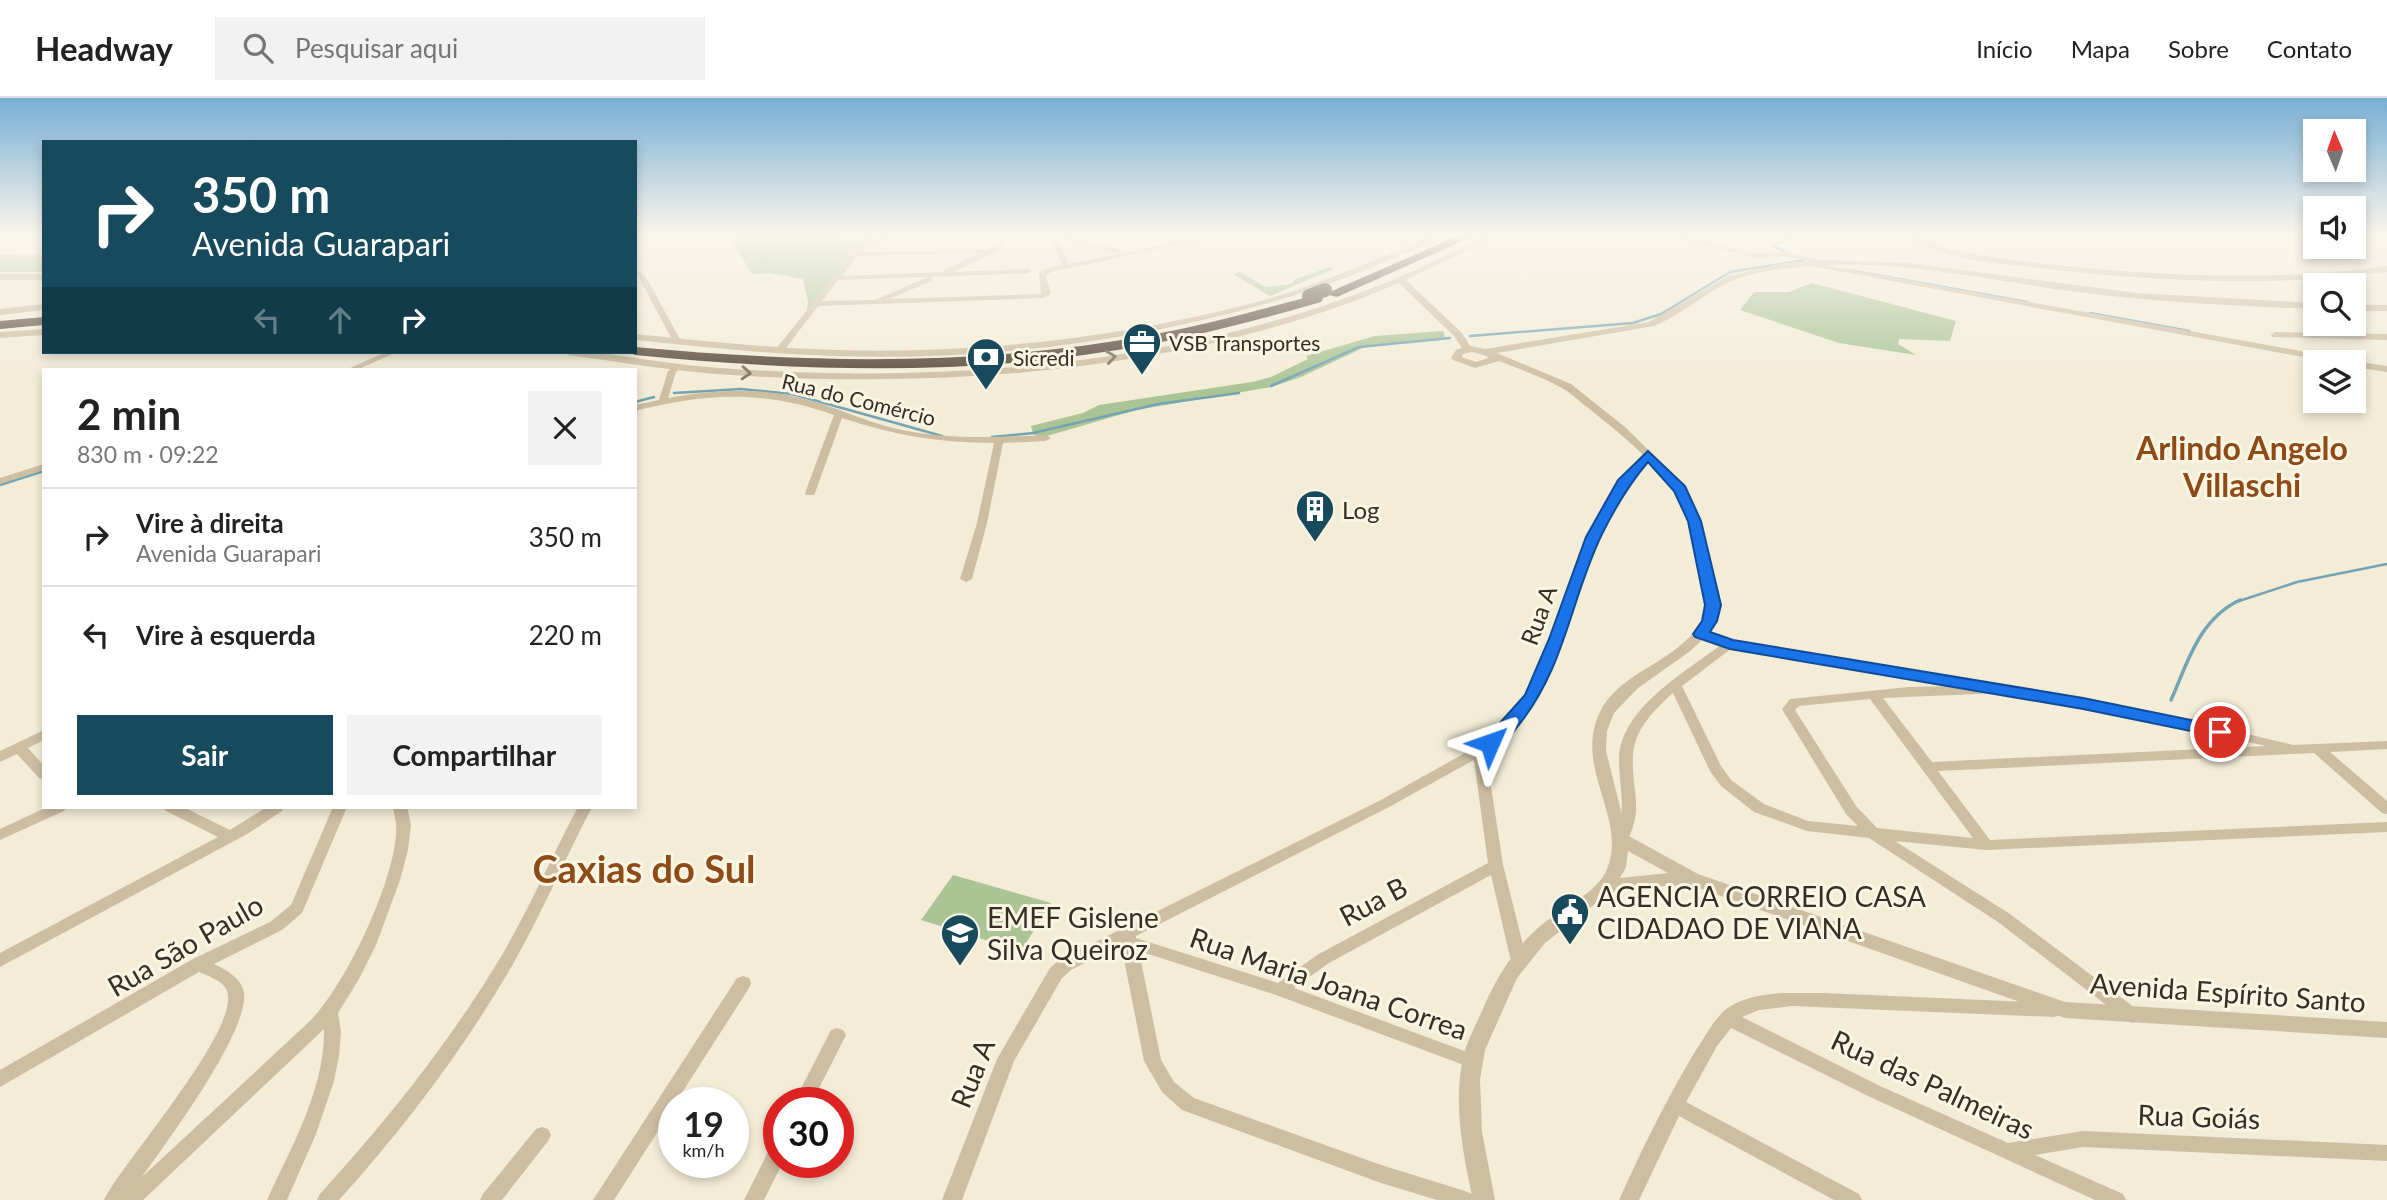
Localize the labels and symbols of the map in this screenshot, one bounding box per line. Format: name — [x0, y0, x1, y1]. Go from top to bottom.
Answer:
north arrow — [2303, 119, 2366, 182]
office icon: VSB Transportes — [1121, 321, 1163, 376]
place label: VSB Transportes — [1169, 330, 1320, 355]
bank icon: Sicredi — [965, 336, 1007, 391]
place label: Sicredi — [1013, 345, 1074, 370]
one-way arrow — [1105, 350, 1116, 365]
one-way arrow — [741, 365, 752, 380]
street label: Rua do Comércio — [780, 368, 939, 430]
district label: Arlindo Angelo Villaschi — [2135, 428, 2348, 504]
building icon: Log — [1294, 488, 1336, 543]
place label: Log — [1342, 495, 1379, 524]
street label: Rua A — [1514, 580, 1562, 649]
pin — [2190, 702, 2250, 762]
position arrow — [1453, 706, 1527, 780]
district label: Caxias do Sul — [532, 845, 756, 891]
street label: Rua B — [1333, 869, 1413, 933]
place label: AGENCIA CORREIO CASA CIDADAO DE VIANA — [1597, 879, 1926, 945]
street label: Rua São Paulo — [101, 887, 269, 1003]
public building icon: AGENCIA CORREIO CASA CIDADAO DE VIANA — [1549, 891, 1591, 946]
place label: EMEF Gislene Silva Queiroz — [987, 900, 1159, 966]
school or university icon: EMEF Gislene Silva Queiroz — [939, 912, 981, 967]
street label: Rua Maria Joana Correa — [1186, 920, 1472, 1046]
street label: Avenida Espírito Santo — [2089, 965, 2367, 1019]
street label: Rua das Palmeiras — [1826, 1022, 2040, 1146]
street label: Rua A — [943, 1033, 1001, 1113]
speed limit sign: 30 — [763, 1087, 854, 1178]
street label: Rua Goiás — [2137, 1097, 2261, 1135]

